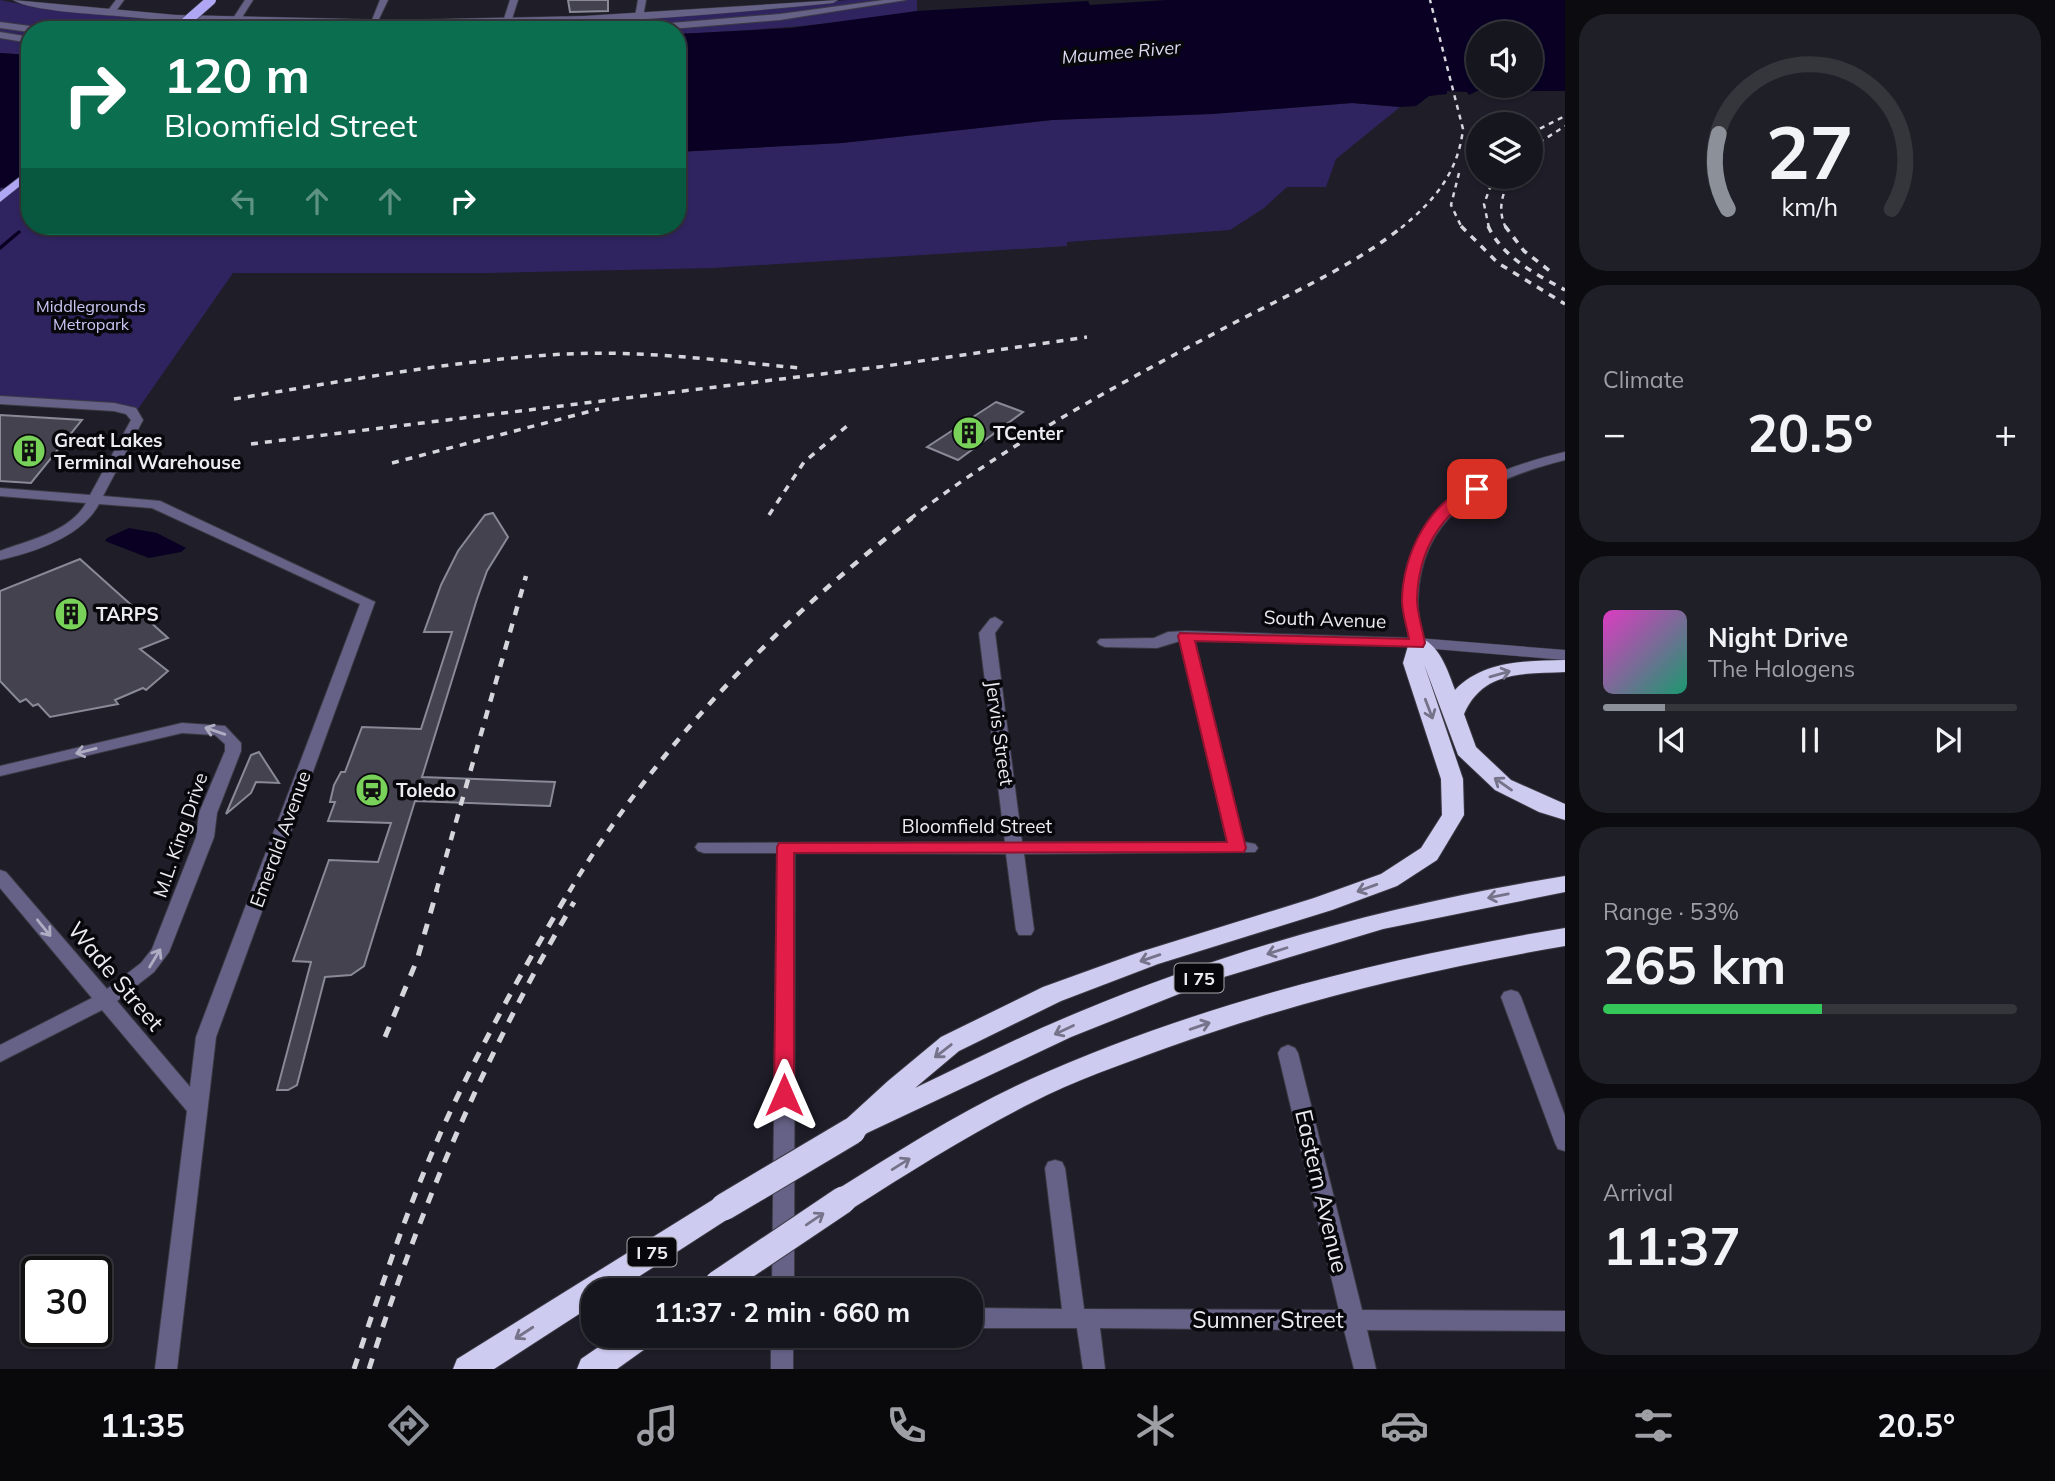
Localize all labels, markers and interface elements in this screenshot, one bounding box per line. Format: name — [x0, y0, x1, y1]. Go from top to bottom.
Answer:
map controls — [1466, 21, 1543, 189]
button: sound — [1466, 21, 1543, 98]
water label: Maumee River — [1061, 35, 1183, 69]
text: 120 m — [164, 44, 310, 105]
icon: right — [49, 49, 140, 140]
text: Bloomfield Street — [164, 105, 417, 145]
text: 27 — [1766, 106, 1854, 197]
button: layers — [1466, 112, 1543, 189]
icon: left — [225, 182, 263, 220]
icon: ahead — [298, 182, 336, 220]
icon: ahead — [371, 182, 409, 220]
icon: right — [444, 182, 482, 220]
text: km/h — [1782, 190, 1838, 221]
park label: Middlegrounds Metropark — [36, 296, 146, 334]
text: Climate — [1603, 365, 1684, 394]
text: 20.5° — [1747, 400, 1873, 465]
text: − — [1603, 409, 1626, 457]
text: + — [1994, 409, 2017, 457]
building icon: TCenter — [950, 414, 988, 452]
place label: TCenter — [993, 421, 1064, 445]
place label: Great Lakes Terminal Warehouse — [54, 428, 241, 474]
building icon: Great Lakes Terminal Warehouse — [10, 432, 48, 470]
pin — [1447, 459, 1507, 519]
icon: arrive — [1458, 470, 1496, 508]
building icon: TARPS — [52, 595, 90, 633]
place label: TARPS — [96, 602, 159, 626]
street label: South Avenue — [1263, 605, 1387, 633]
text: Night Drive — [1708, 621, 1848, 654]
text: The Halogens — [1708, 654, 1855, 683]
one-way arrow — [1488, 666, 1510, 679]
street label: Jervis Street — [981, 679, 1019, 787]
one-way arrow — [1424, 697, 1437, 719]
icon: previous — [1653, 721, 1691, 759]
icon: pause — [1791, 721, 1829, 759]
icon: next — [1929, 721, 1967, 759]
one-way arrow — [205, 724, 226, 736]
one-way arrow — [75, 745, 97, 758]
street label: Emerald Avenue — [244, 767, 316, 911]
street label: M.L. King Drive — [147, 769, 213, 901]
station icon: Toledo — [353, 771, 391, 809]
one-way arrow — [1494, 777, 1513, 791]
place label: Toledo — [396, 778, 456, 802]
street label: Bloomfield Street — [902, 814, 1053, 838]
one-way arrow — [1356, 883, 1378, 896]
one-way arrow — [1487, 889, 1510, 903]
text: Range · 53% — [1603, 897, 1739, 926]
street label: Wade Street — [62, 915, 170, 1037]
one-way arrow — [36, 919, 51, 937]
text: 265 km — [1603, 932, 1786, 997]
one-way arrow — [1267, 945, 1289, 958]
one-way arrow — [149, 948, 163, 968]
one-way arrow — [1139, 952, 1161, 965]
road number: I 75 — [1174, 964, 1224, 993]
one-way arrow — [1188, 1019, 1210, 1031]
one-way arrow — [1054, 1024, 1075, 1038]
one-way arrow — [934, 1043, 953, 1058]
position arrow — [747, 1058, 821, 1132]
street label: Eastern Avenue — [1289, 1106, 1355, 1276]
one-way arrow — [891, 1156, 911, 1170]
text: Arrival — [1603, 1178, 1673, 1207]
one-way arrow — [805, 1211, 824, 1226]
text: 11:37 — [1603, 1213, 1741, 1278]
road number: I 75 — [628, 1238, 676, 1266]
speed limit sign: 30 — [21, 1256, 112, 1347]
text: 11:37 · 2 min · 660 m — [654, 1296, 910, 1329]
street label: Sumner Street — [1192, 1305, 1344, 1334]
one-way arrow — [514, 1326, 534, 1340]
icon: directions — [384, 1401, 433, 1450]
icon: music — [633, 1401, 682, 1450]
icon: phone — [882, 1401, 931, 1450]
icon: climate — [1131, 1401, 1180, 1450]
icon: car — [1380, 1401, 1429, 1450]
icon: filters — [1629, 1401, 1678, 1450]
text: 11:35 — [100, 1405, 185, 1445]
text: 20.5° — [1877, 1405, 1955, 1445]

